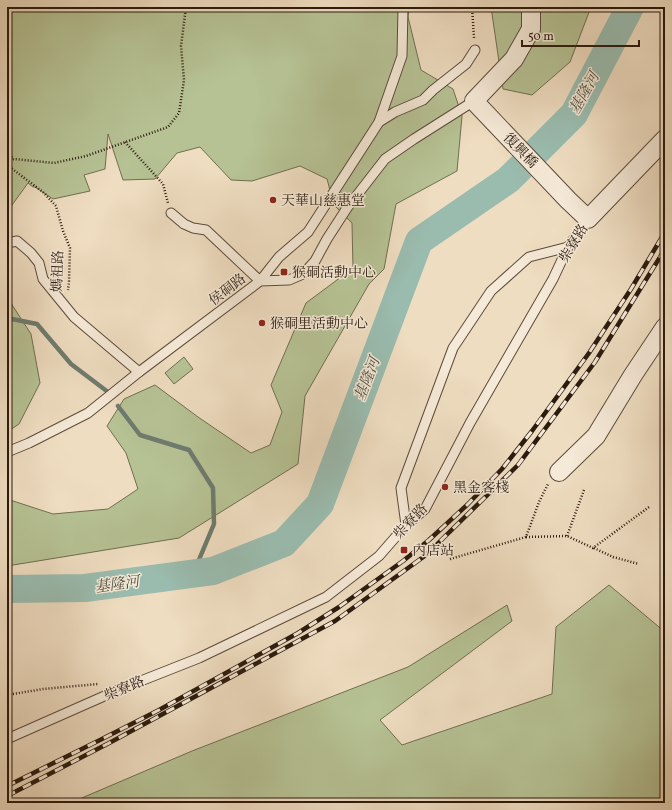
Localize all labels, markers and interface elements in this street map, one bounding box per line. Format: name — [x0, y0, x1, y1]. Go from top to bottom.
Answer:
scale bar — [522, 22, 639, 48]
text: 50 m — [528, 29, 554, 45]
water label: 基隆河 — [565, 66, 607, 119]
street label: 復興橋 — [498, 129, 541, 173]
place label: 天華山慈惠堂 — [281, 192, 365, 211]
marker: 天華山慈惠堂 — [268, 195, 278, 205]
street label: 柴寮路 — [555, 221, 593, 267]
street label: 媽祖路 — [48, 250, 69, 292]
place label: 猴硐活動中心 — [292, 264, 376, 283]
marker: 猴硐活動中心 — [279, 267, 289, 277]
street label: 侯硐路 — [205, 270, 250, 310]
place label: 猴硐里活動中心 — [270, 315, 368, 334]
marker: 猴硐里活動中心 — [257, 318, 267, 328]
water label: 基隆河 — [351, 352, 387, 404]
place label: 黑金客棧 — [453, 479, 509, 498]
marker: 黑金客棧 — [440, 482, 450, 492]
street label: 柴寮路 — [390, 500, 432, 544]
place label: 內店站 — [412, 542, 454, 561]
marker: 內店站 — [399, 545, 409, 555]
water label: 基隆河 — [93, 572, 144, 599]
street label: 柴寮路 — [102, 672, 148, 706]

